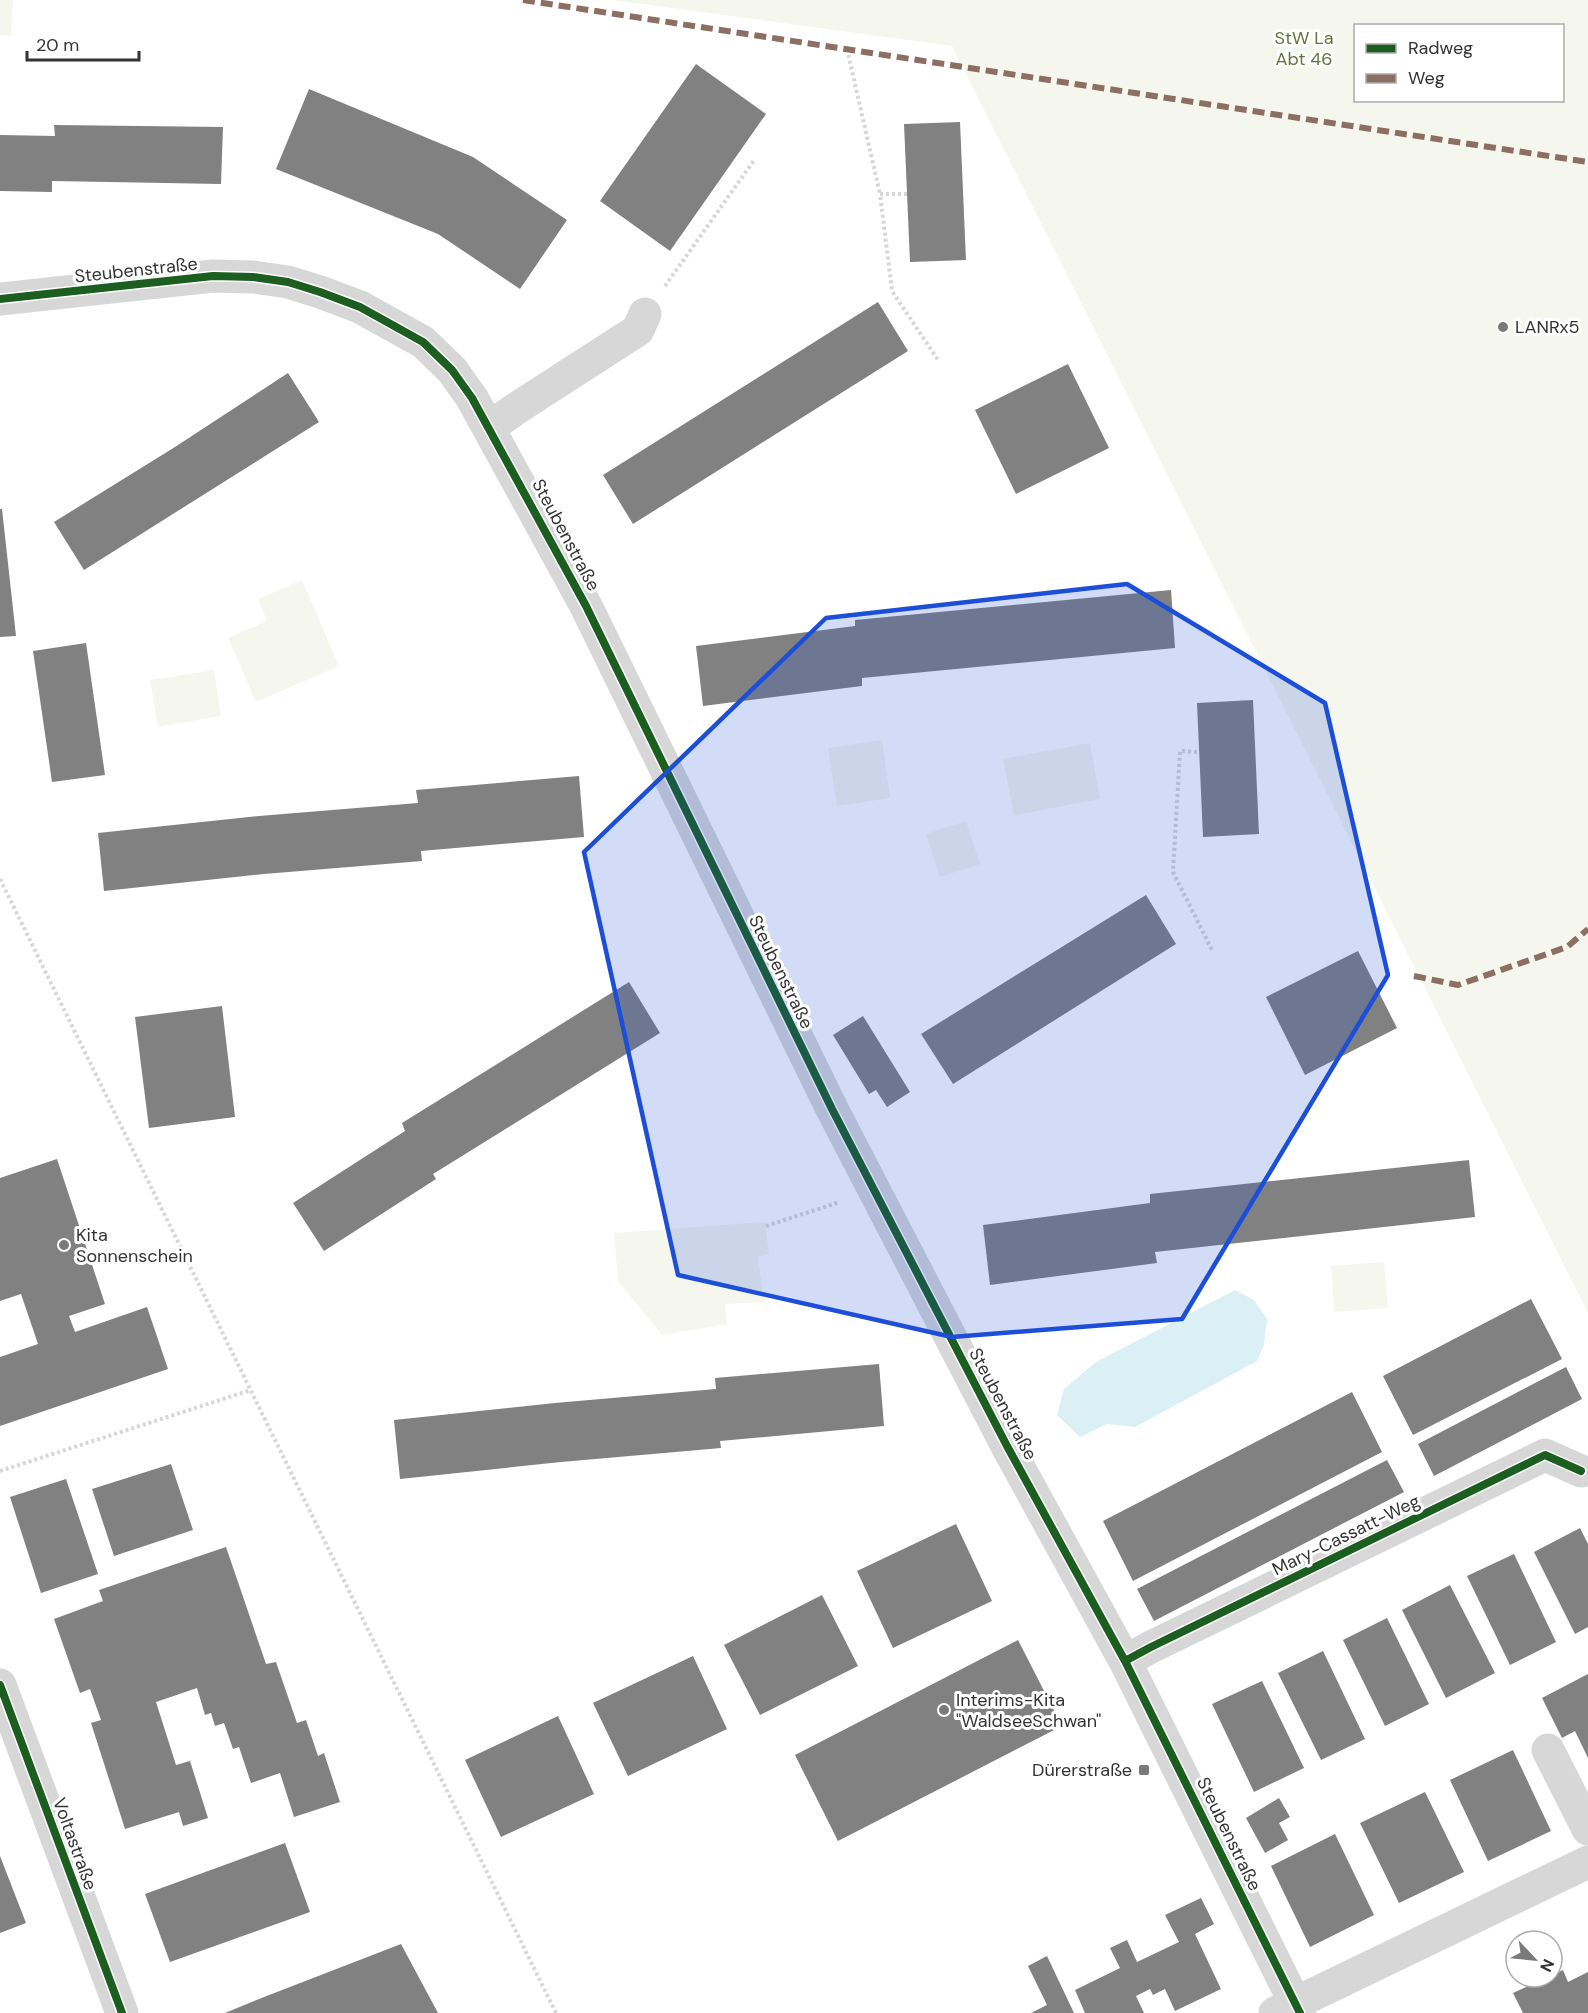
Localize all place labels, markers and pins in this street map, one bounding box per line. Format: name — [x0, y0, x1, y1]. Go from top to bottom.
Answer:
place label: LANRx5 — [1515, 315, 1579, 339]
marker: LANRx5 — [1496, 320, 1510, 334]
place label: Kita Sonnenschein — [76, 1223, 193, 1268]
marker: Kita Sonnenschein — [57, 1238, 71, 1252]
place label: Interims-Kita "WaldseeSchwan" — [956, 1688, 1101, 1733]
marker: Interims-Kita "WaldseeSchwan" — [937, 1703, 951, 1717]
place label: Dürerstraße — [1032, 1758, 1132, 1782]
marker: Dürerstraße — [1137, 1763, 1151, 1777]

